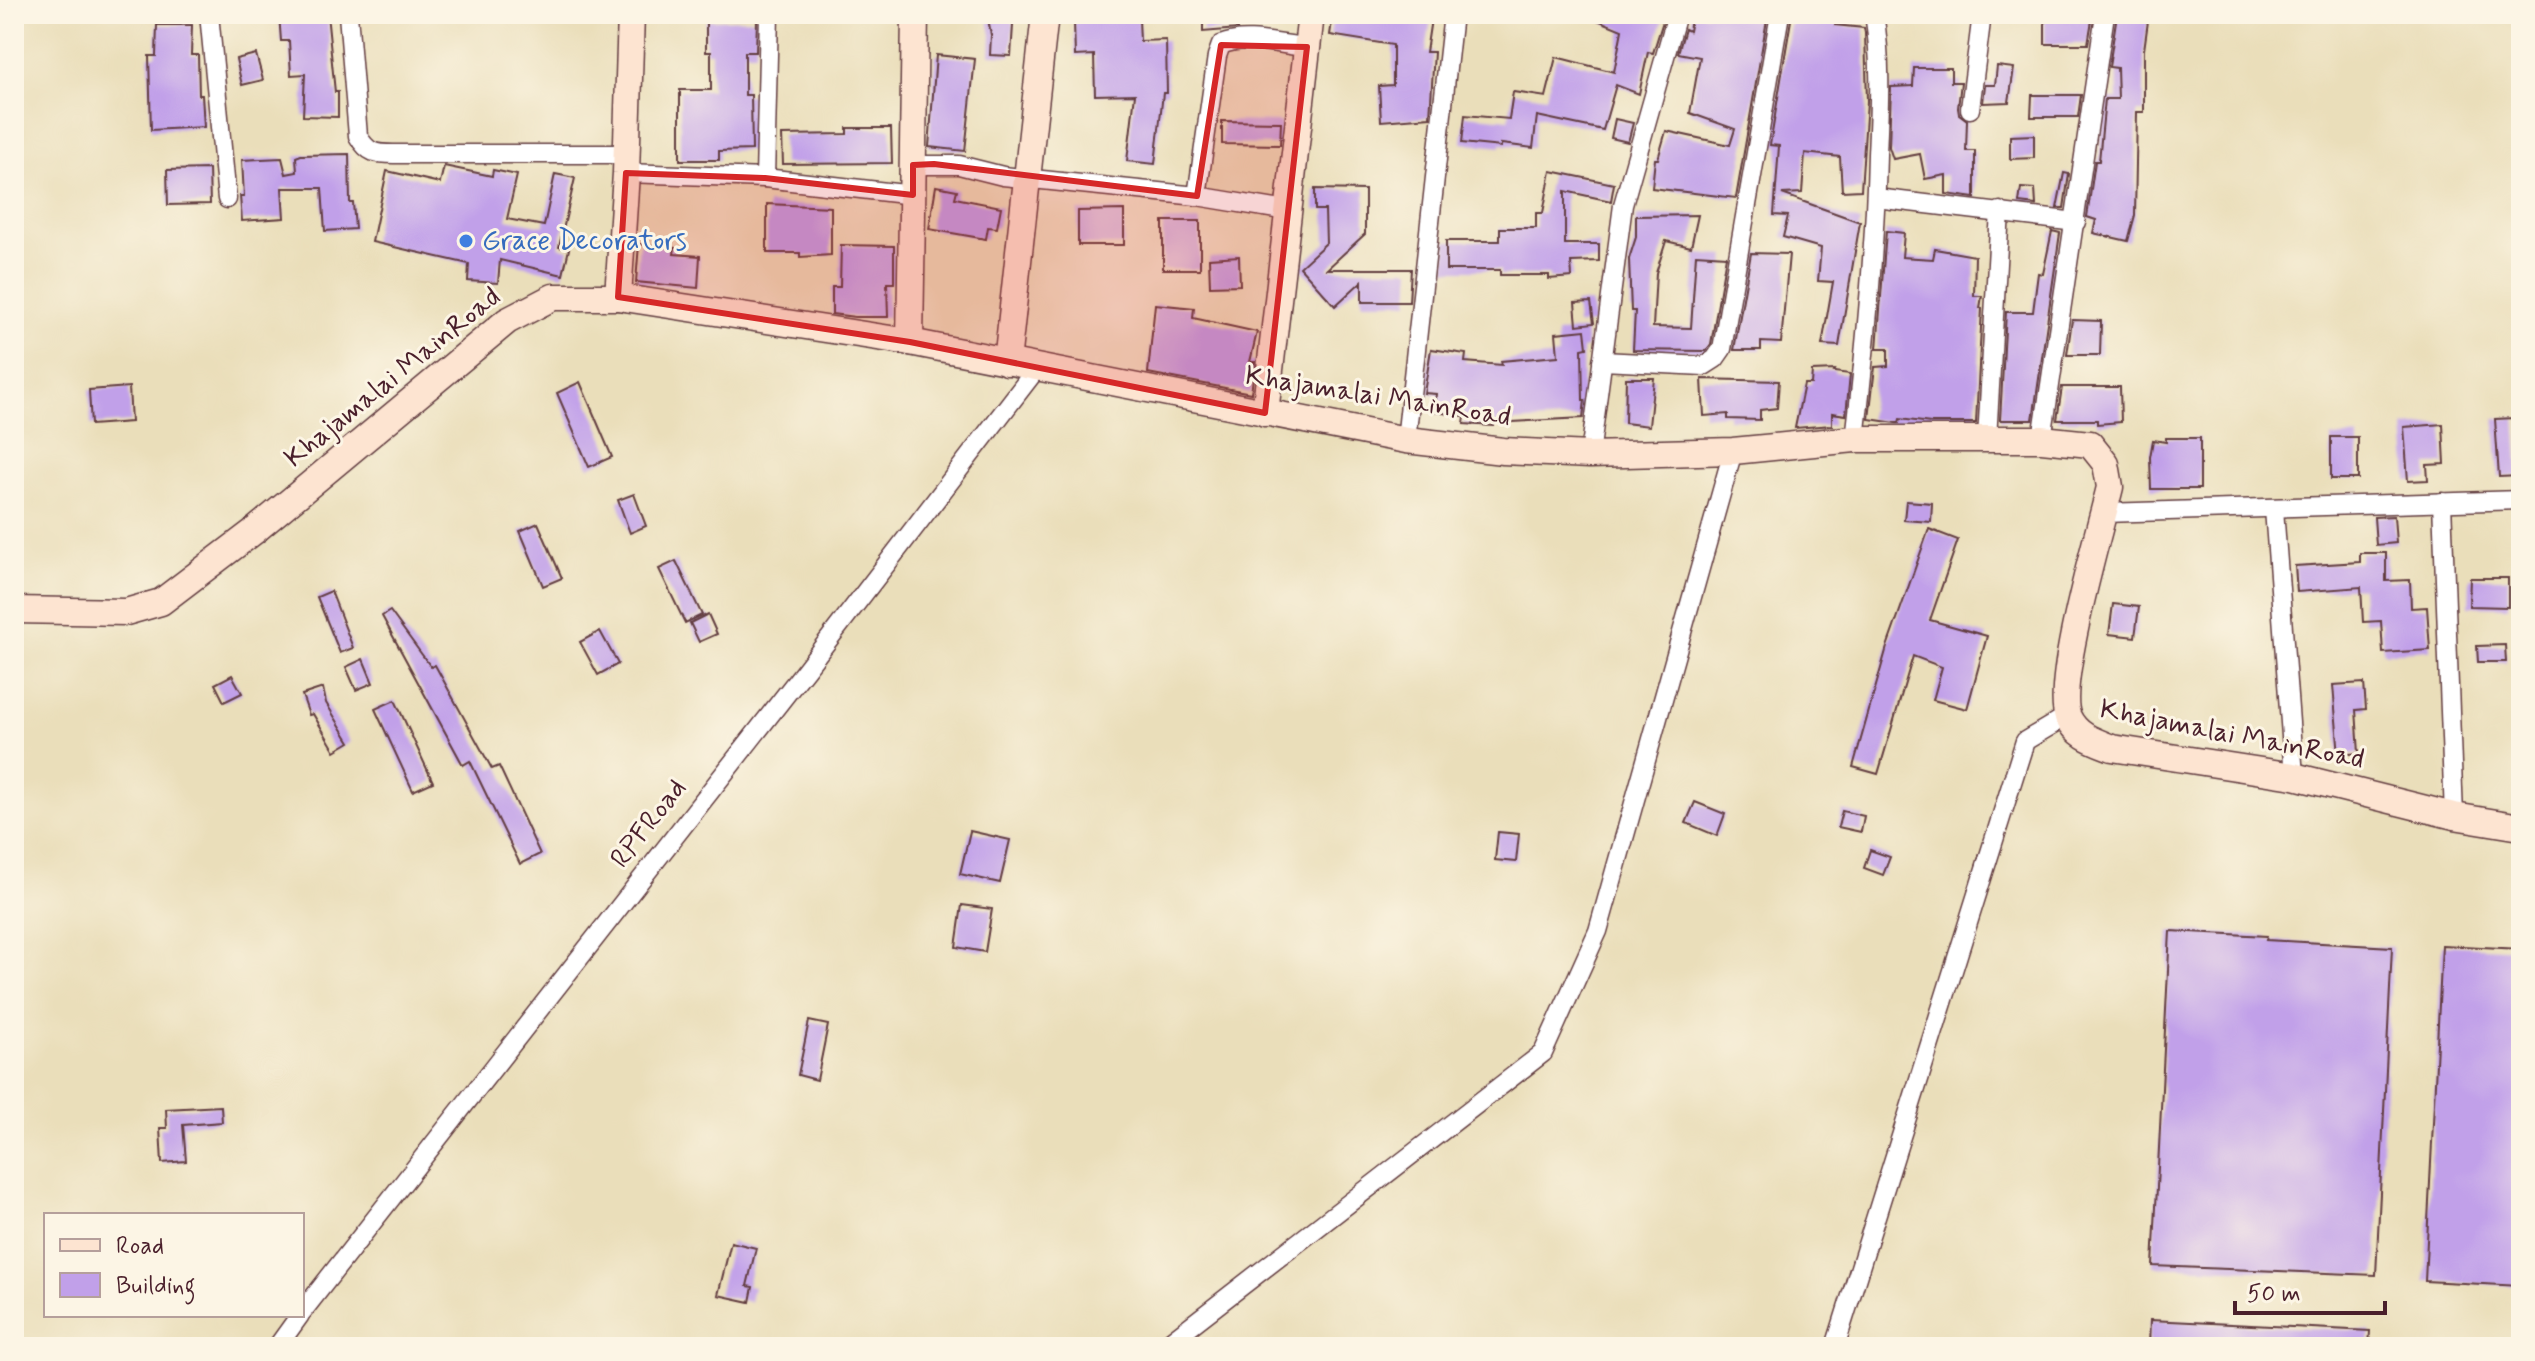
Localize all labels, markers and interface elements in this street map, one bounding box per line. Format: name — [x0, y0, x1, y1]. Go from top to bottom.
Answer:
place label: Grace Decorators — [482, 223, 687, 260]
marker: Grace Decorators — [457, 232, 475, 250]
street label: Khajamalai MainRoad — [277, 279, 509, 477]
street label: Khajamalai MainRoad — [1243, 358, 1513, 436]
street label: Khajamalai MainRoad — [2097, 691, 2367, 779]
street label: RPFRoad — [602, 772, 696, 876]
legend — [44, 1213, 304, 1317]
text: Road — [116, 1231, 164, 1262]
scale bar — [2235, 1265, 2385, 1315]
text: Building — [116, 1271, 196, 1305]
text: 50 m — [2247, 1279, 2301, 1310]

